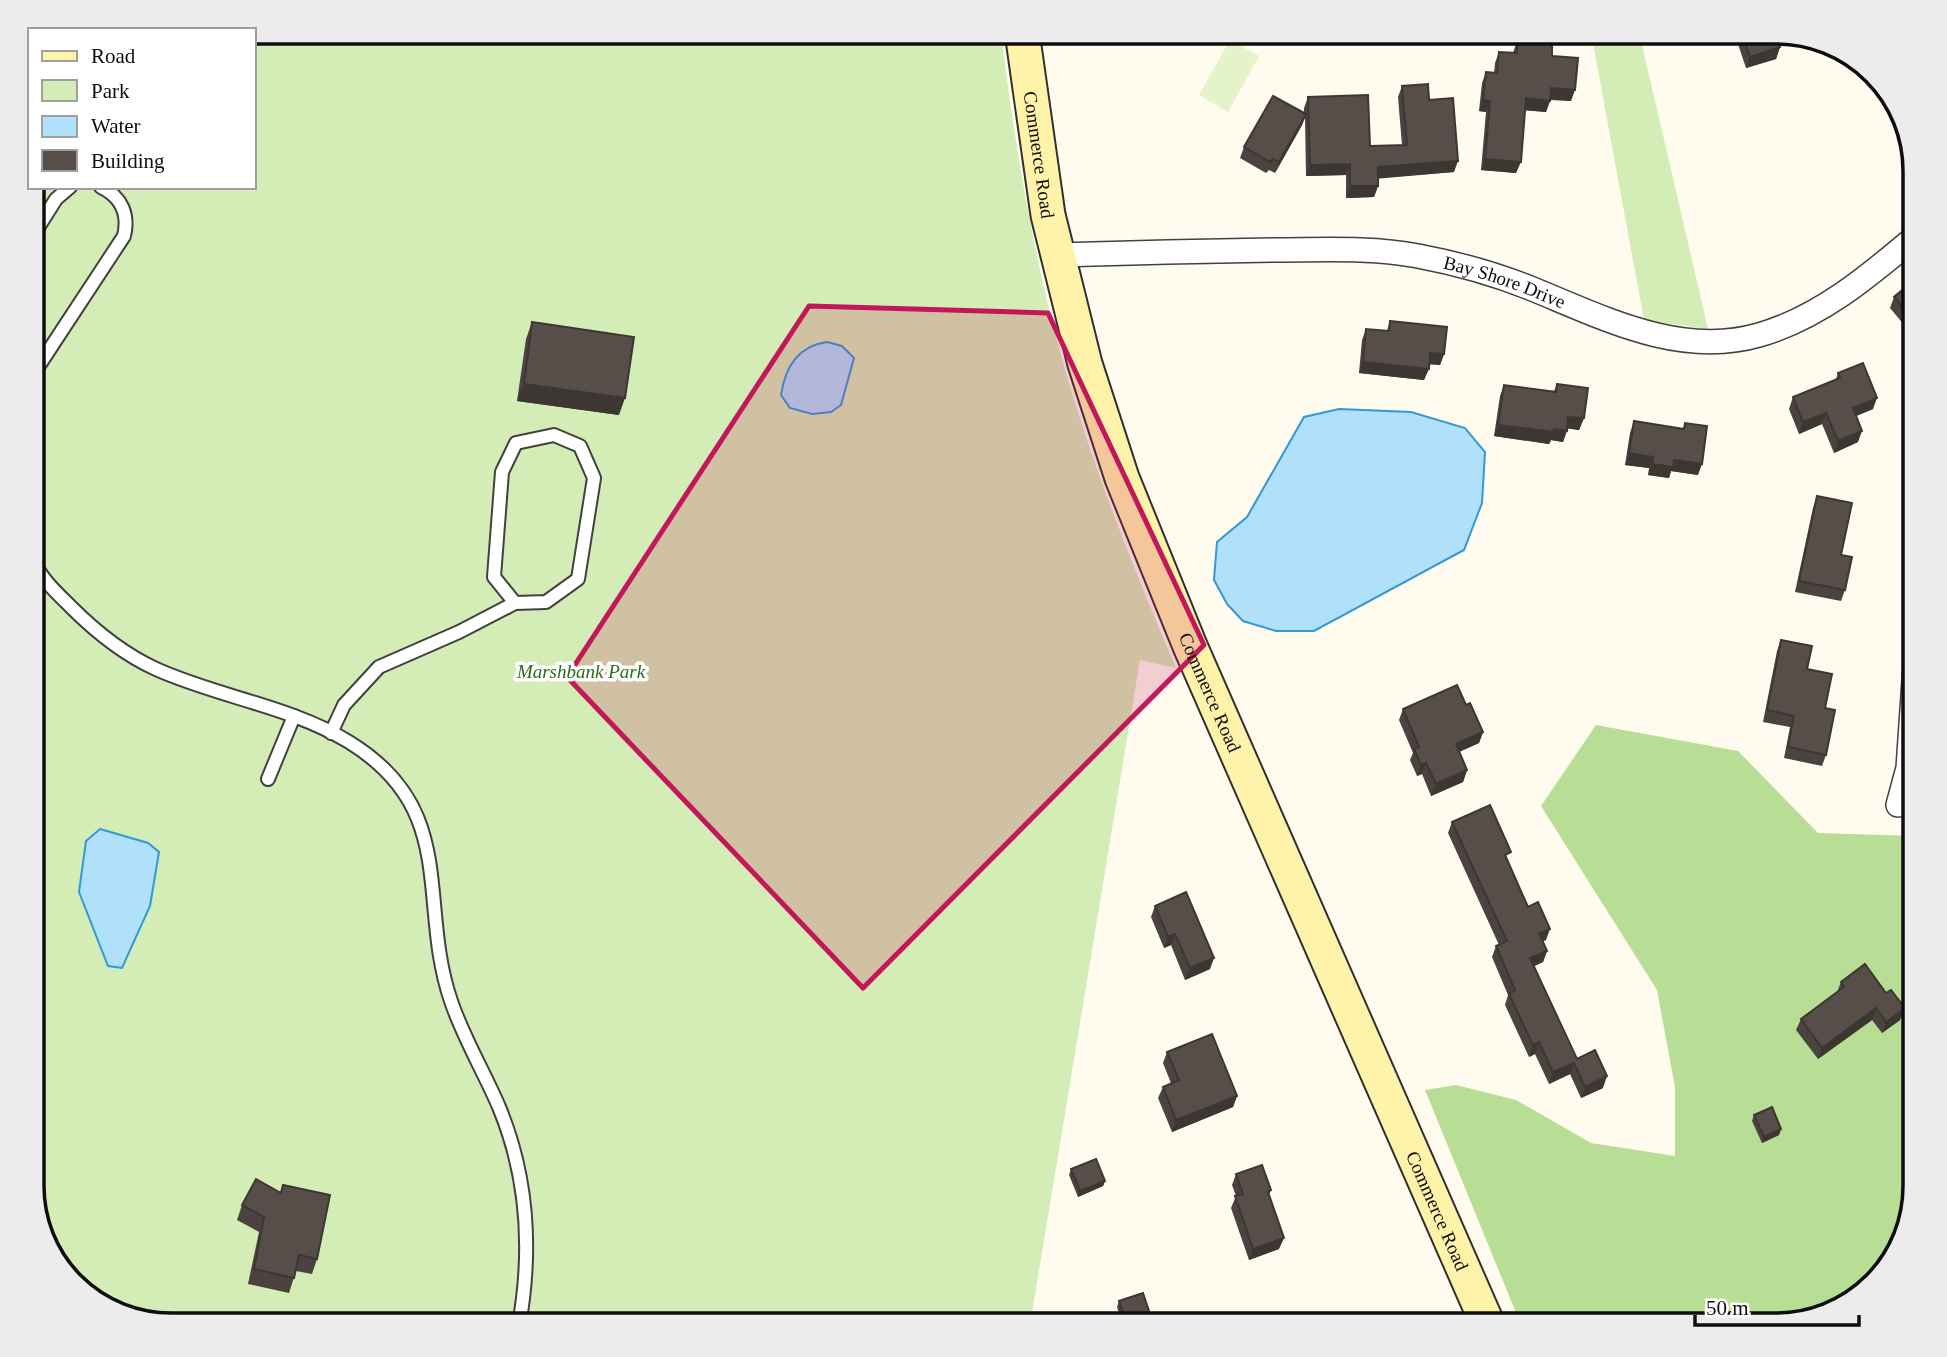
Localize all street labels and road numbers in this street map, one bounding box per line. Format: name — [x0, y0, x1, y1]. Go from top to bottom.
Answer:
street label: Commerce Road — [1020, 90, 1059, 220]
street label: Bay Shore Drive — [1442, 251, 1569, 312]
street label: Commerce Road — [1175, 629, 1246, 756]
street label: Commerce Road — [1402, 1148, 1473, 1274]

